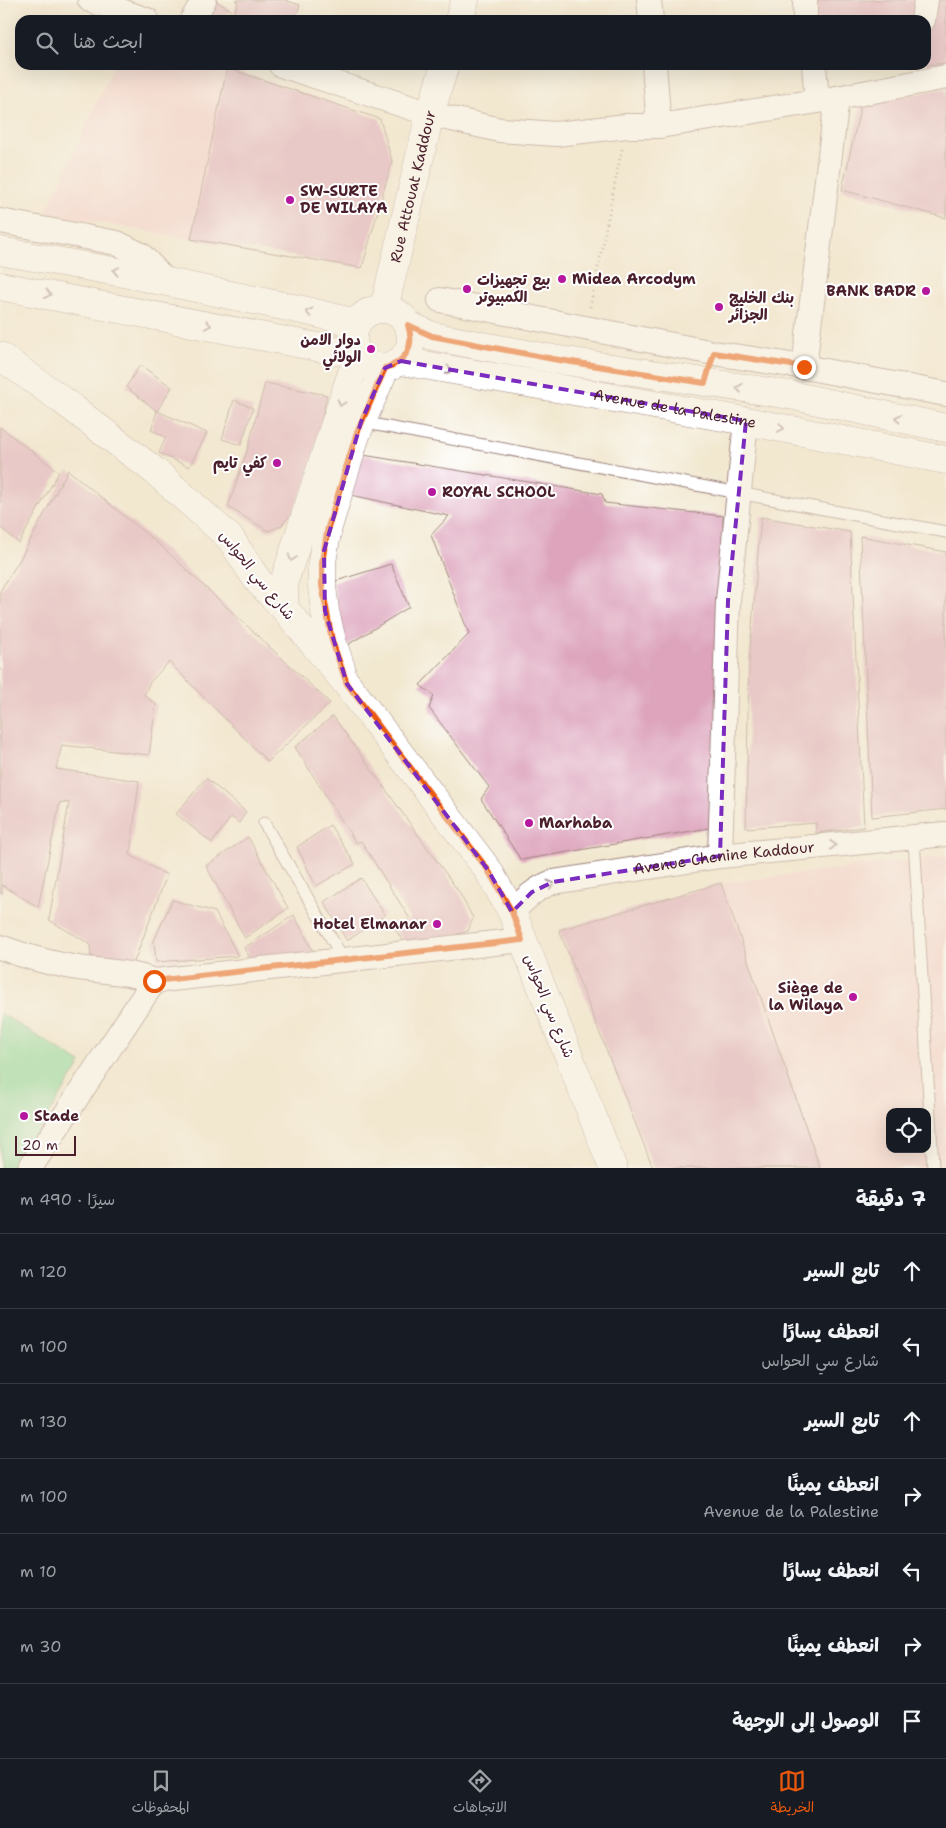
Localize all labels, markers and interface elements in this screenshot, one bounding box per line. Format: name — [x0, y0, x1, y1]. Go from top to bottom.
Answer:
search box — [15, 15, 931, 70]
icon: search — [33, 29, 61, 57]
text: ابحث هنا — [73, 29, 143, 54]
street label: Rue Attouat Kaddour — [385, 108, 441, 265]
place label: SW-SURTE DE WILAYA — [300, 181, 388, 218]
marker: SW-SURTE DE WILAYA — [284, 194, 296, 206]
one-way arrow — [111, 267, 120, 277]
place label: Midea Arcodym — [572, 269, 696, 289]
place label: بيع تجهيزات الكمبيوتر — [475, 270, 550, 307]
marker: Midea Arcodym — [556, 273, 568, 285]
place label: BANK BADR — [826, 281, 916, 301]
marker: بيع تجهيزات الكمبيوتر — [461, 283, 473, 295]
marker: BANK BADR — [920, 285, 932, 297]
place label: بنك الخليج الجزائر — [727, 288, 794, 325]
one-way arrow — [44, 289, 52, 299]
marker: بنك الخليج الجزائر — [713, 301, 725, 313]
one-way arrow — [304, 307, 313, 318]
one-way arrow — [203, 319, 212, 330]
place label: دوار الامن الولائي — [300, 330, 361, 371]
marker: دوار الامن الولائي — [365, 343, 377, 355]
route end — [793, 356, 816, 379]
one-way arrow — [445, 364, 453, 374]
one-way arrow — [734, 383, 743, 393]
street label: Avenue de la Palestine — [592, 385, 758, 433]
one-way arrow — [337, 399, 347, 407]
one-way arrow — [894, 413, 903, 424]
one-way arrow — [777, 422, 786, 433]
place label: كفي تايم — [213, 453, 267, 477]
marker: كفي تايم — [271, 457, 283, 469]
place label: ROYAL SCHOOL — [442, 482, 555, 502]
marker: ROYAL SCHOOL — [426, 486, 438, 498]
street label: شارع سي الحواس — [212, 526, 299, 626]
one-way arrow — [288, 554, 298, 562]
place label: Marhaba — [539, 813, 613, 833]
marker: Marhaba — [523, 817, 535, 829]
street label: Avenue Chenine Kaddour — [632, 837, 816, 879]
one-way arrow — [829, 840, 837, 851]
one-way arrow — [546, 879, 555, 889]
place label: Hotel Elmanar — [313, 914, 427, 934]
marker: Hotel Elmanar — [431, 918, 443, 930]
street label: شارع سي الحواس — [516, 951, 579, 1062]
route start — [143, 970, 166, 993]
place label: Siège de la Wilaya — [769, 978, 844, 1015]
marker: Siège de la Wilaya — [847, 991, 859, 1003]
place label: Stade — [34, 1106, 79, 1126]
map controls — [886, 1108, 931, 1153]
button: locate — [886, 1108, 931, 1153]
marker: Stade — [18, 1110, 30, 1122]
scale bar — [15, 1133, 76, 1156]
text: 20 m — [22, 1136, 58, 1154]
text: 7 دقيقة — [856, 1185, 926, 1213]
text: سيرًا · 490 m — [20, 1189, 115, 1210]
icon: ahead — [898, 1257, 926, 1285]
text: تابع السير — [805, 1258, 879, 1283]
text: 120 m — [20, 1261, 67, 1282]
text: انعطف يسارًا — [783, 1319, 879, 1344]
icon: left — [898, 1332, 926, 1360]
text: 100 m — [20, 1336, 68, 1357]
text: شارع سي الحواس — [762, 1350, 879, 1371]
icon: ahead — [898, 1407, 926, 1435]
text: تابع السير — [805, 1408, 879, 1433]
text: 130 m — [20, 1411, 67, 1432]
text: انعطف يمينًا — [788, 1472, 879, 1497]
icon: right — [898, 1482, 926, 1510]
text: 100 m — [20, 1486, 68, 1507]
text: Avenue de la Palestine — [703, 1501, 879, 1522]
icon: left — [898, 1557, 926, 1585]
text: انعطف يسارًا — [783, 1558, 879, 1583]
text: 10 m — [20, 1561, 57, 1582]
icon: right — [898, 1632, 926, 1660]
text: انعطف يمينًا — [788, 1633, 879, 1658]
text: 30 m — [20, 1636, 61, 1657]
icon: arrive — [898, 1707, 926, 1735]
text: الوصول إلى الوجهة — [732, 1708, 879, 1733]
tab: المحفوظات — [132, 1767, 189, 1820]
tab: الاتجاهات — [453, 1767, 507, 1820]
tab: الخريطة — [771, 1767, 814, 1820]

